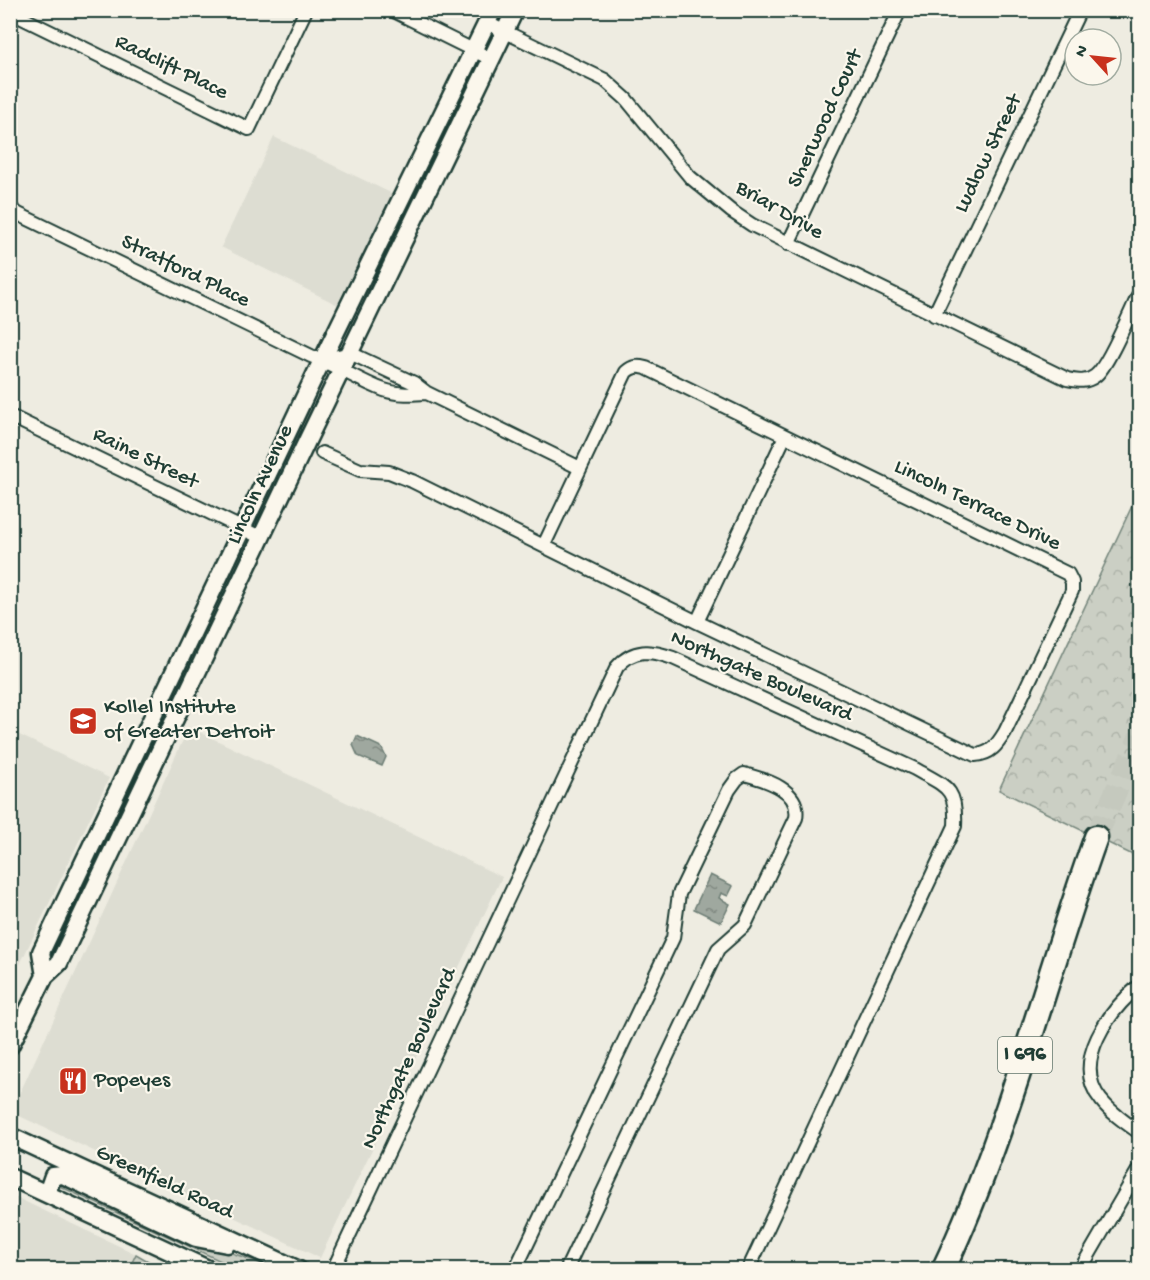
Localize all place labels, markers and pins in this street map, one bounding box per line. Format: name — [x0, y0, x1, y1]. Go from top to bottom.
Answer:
place label: Kollel Institute of Greater Detroit — [104, 695, 276, 746]
school or university icon: Kollel Institute of Greater Detroit — [67, 705, 99, 737]
restaurant icon: Popeyes — [57, 1065, 89, 1097]
place label: Popeyes — [93, 1068, 171, 1094]

